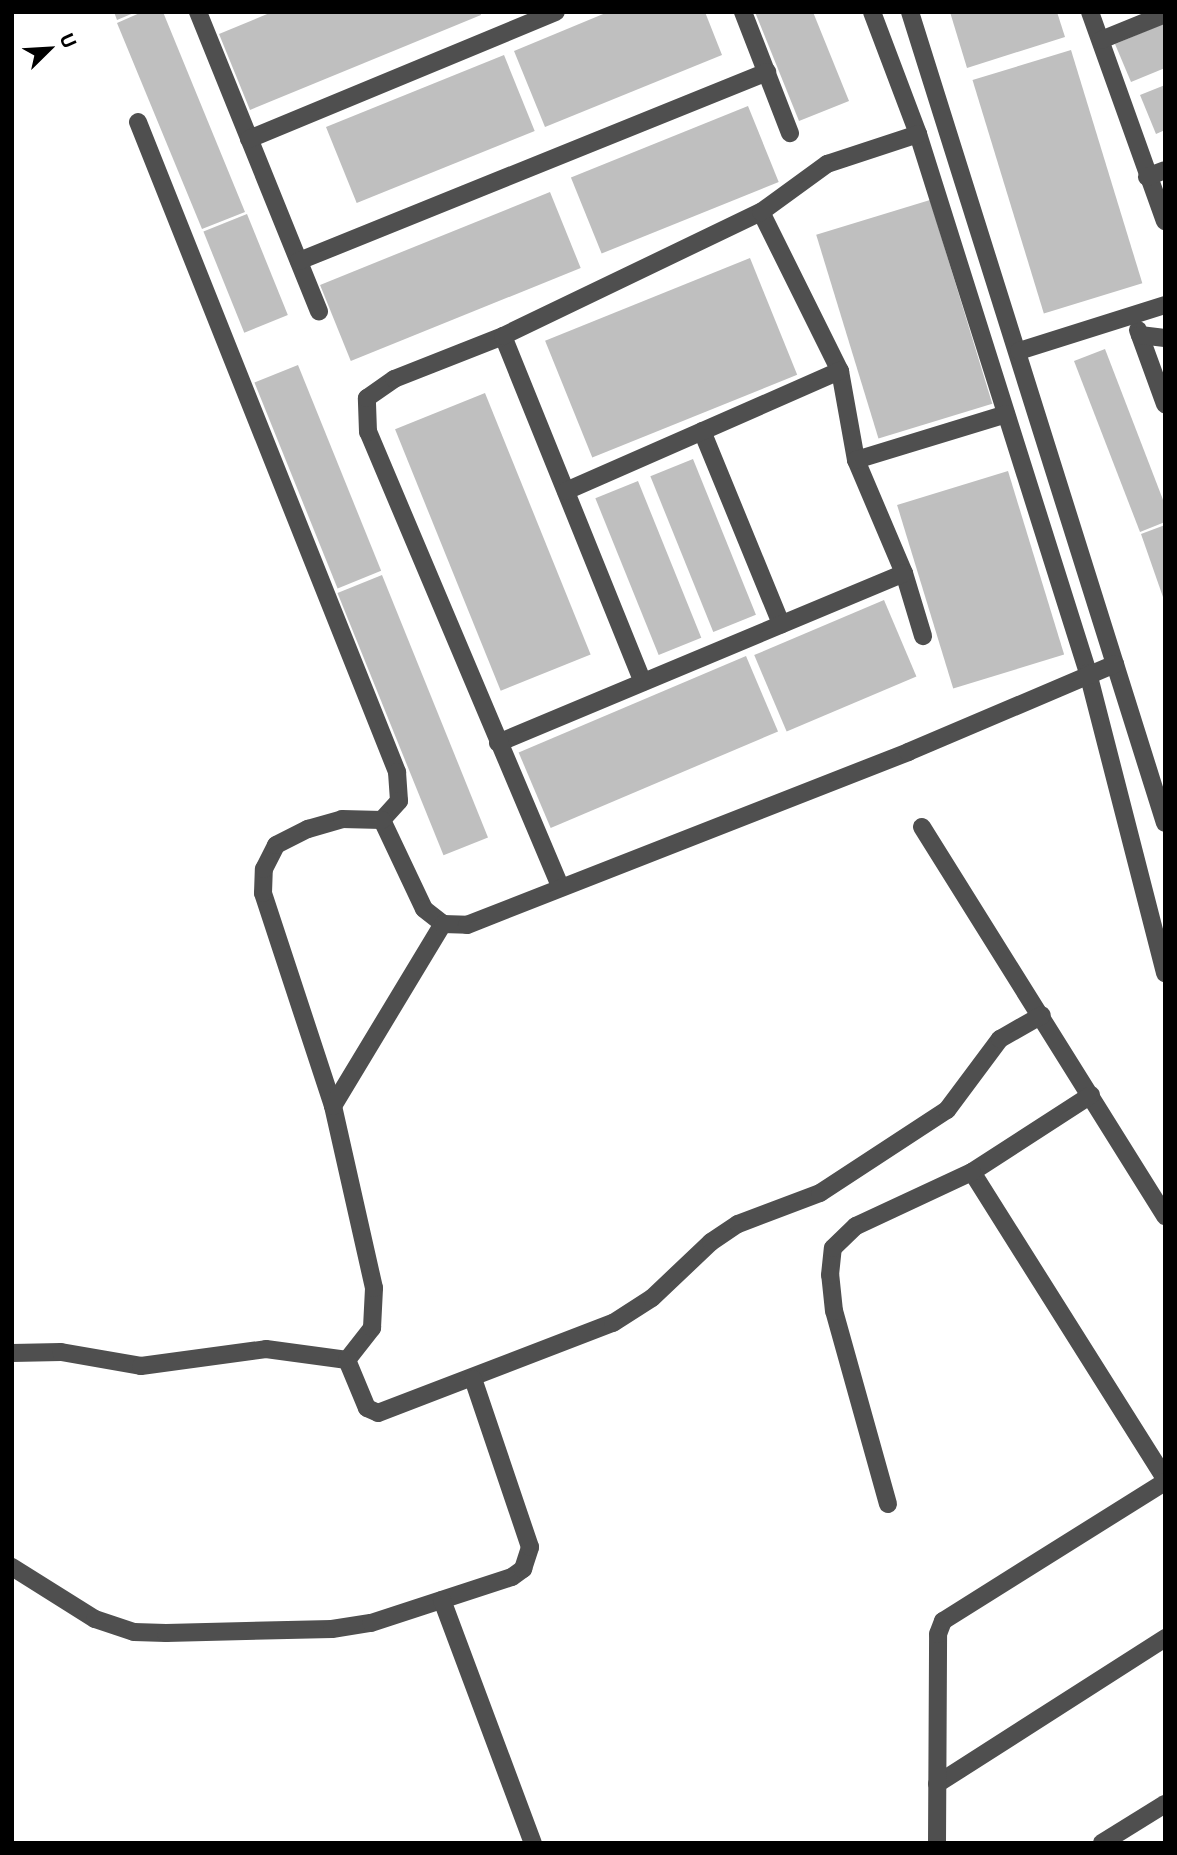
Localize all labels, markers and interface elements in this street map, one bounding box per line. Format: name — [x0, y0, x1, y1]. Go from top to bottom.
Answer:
north arrow — [14, 14, 84, 84]
text: U — [55, 30, 81, 51]

